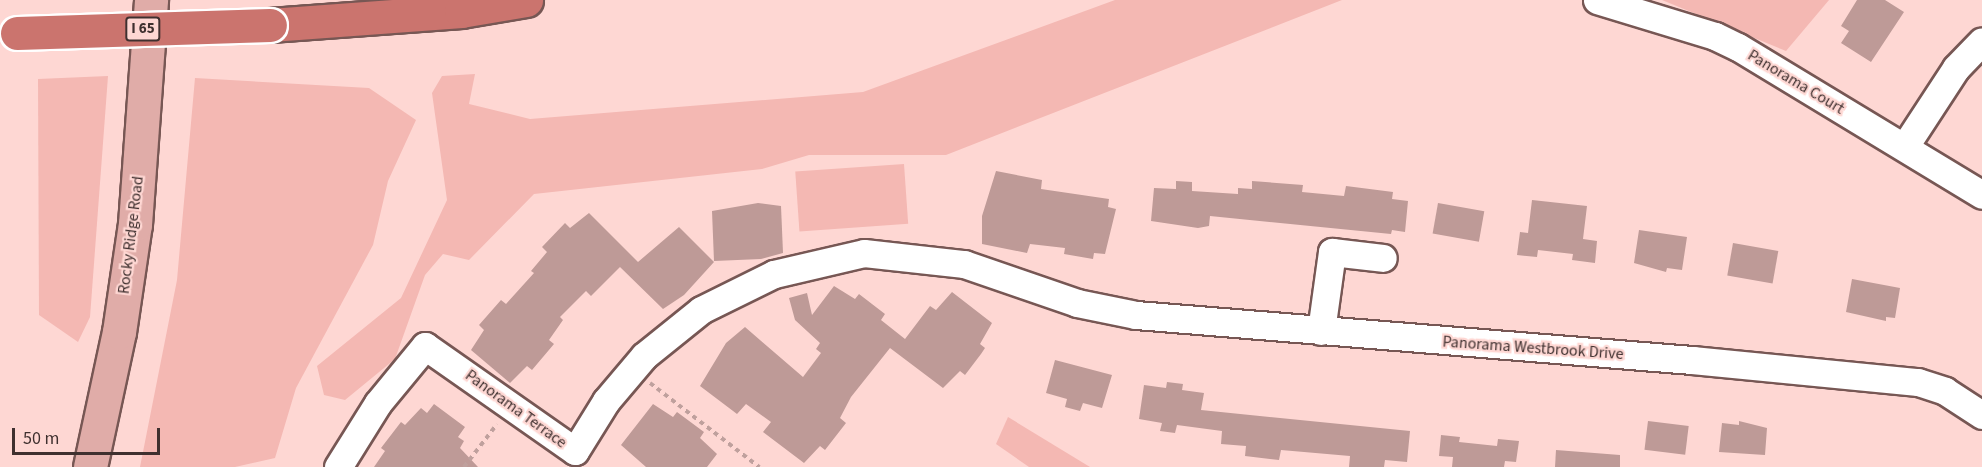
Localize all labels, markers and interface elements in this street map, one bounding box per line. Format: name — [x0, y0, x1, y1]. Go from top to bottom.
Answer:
road number: I 65 — [125, 17, 161, 41]
street label: Panorama Court — [1744, 46, 1848, 118]
street label: Rocky Ridge Road — [114, 175, 148, 295]
street label: Panorama Westbrook Drive — [1442, 332, 1624, 364]
street label: Panorama Terrace — [462, 366, 570, 452]
scale bar — [15, 416, 164, 454]
text: 50 m — [23, 426, 59, 451]

